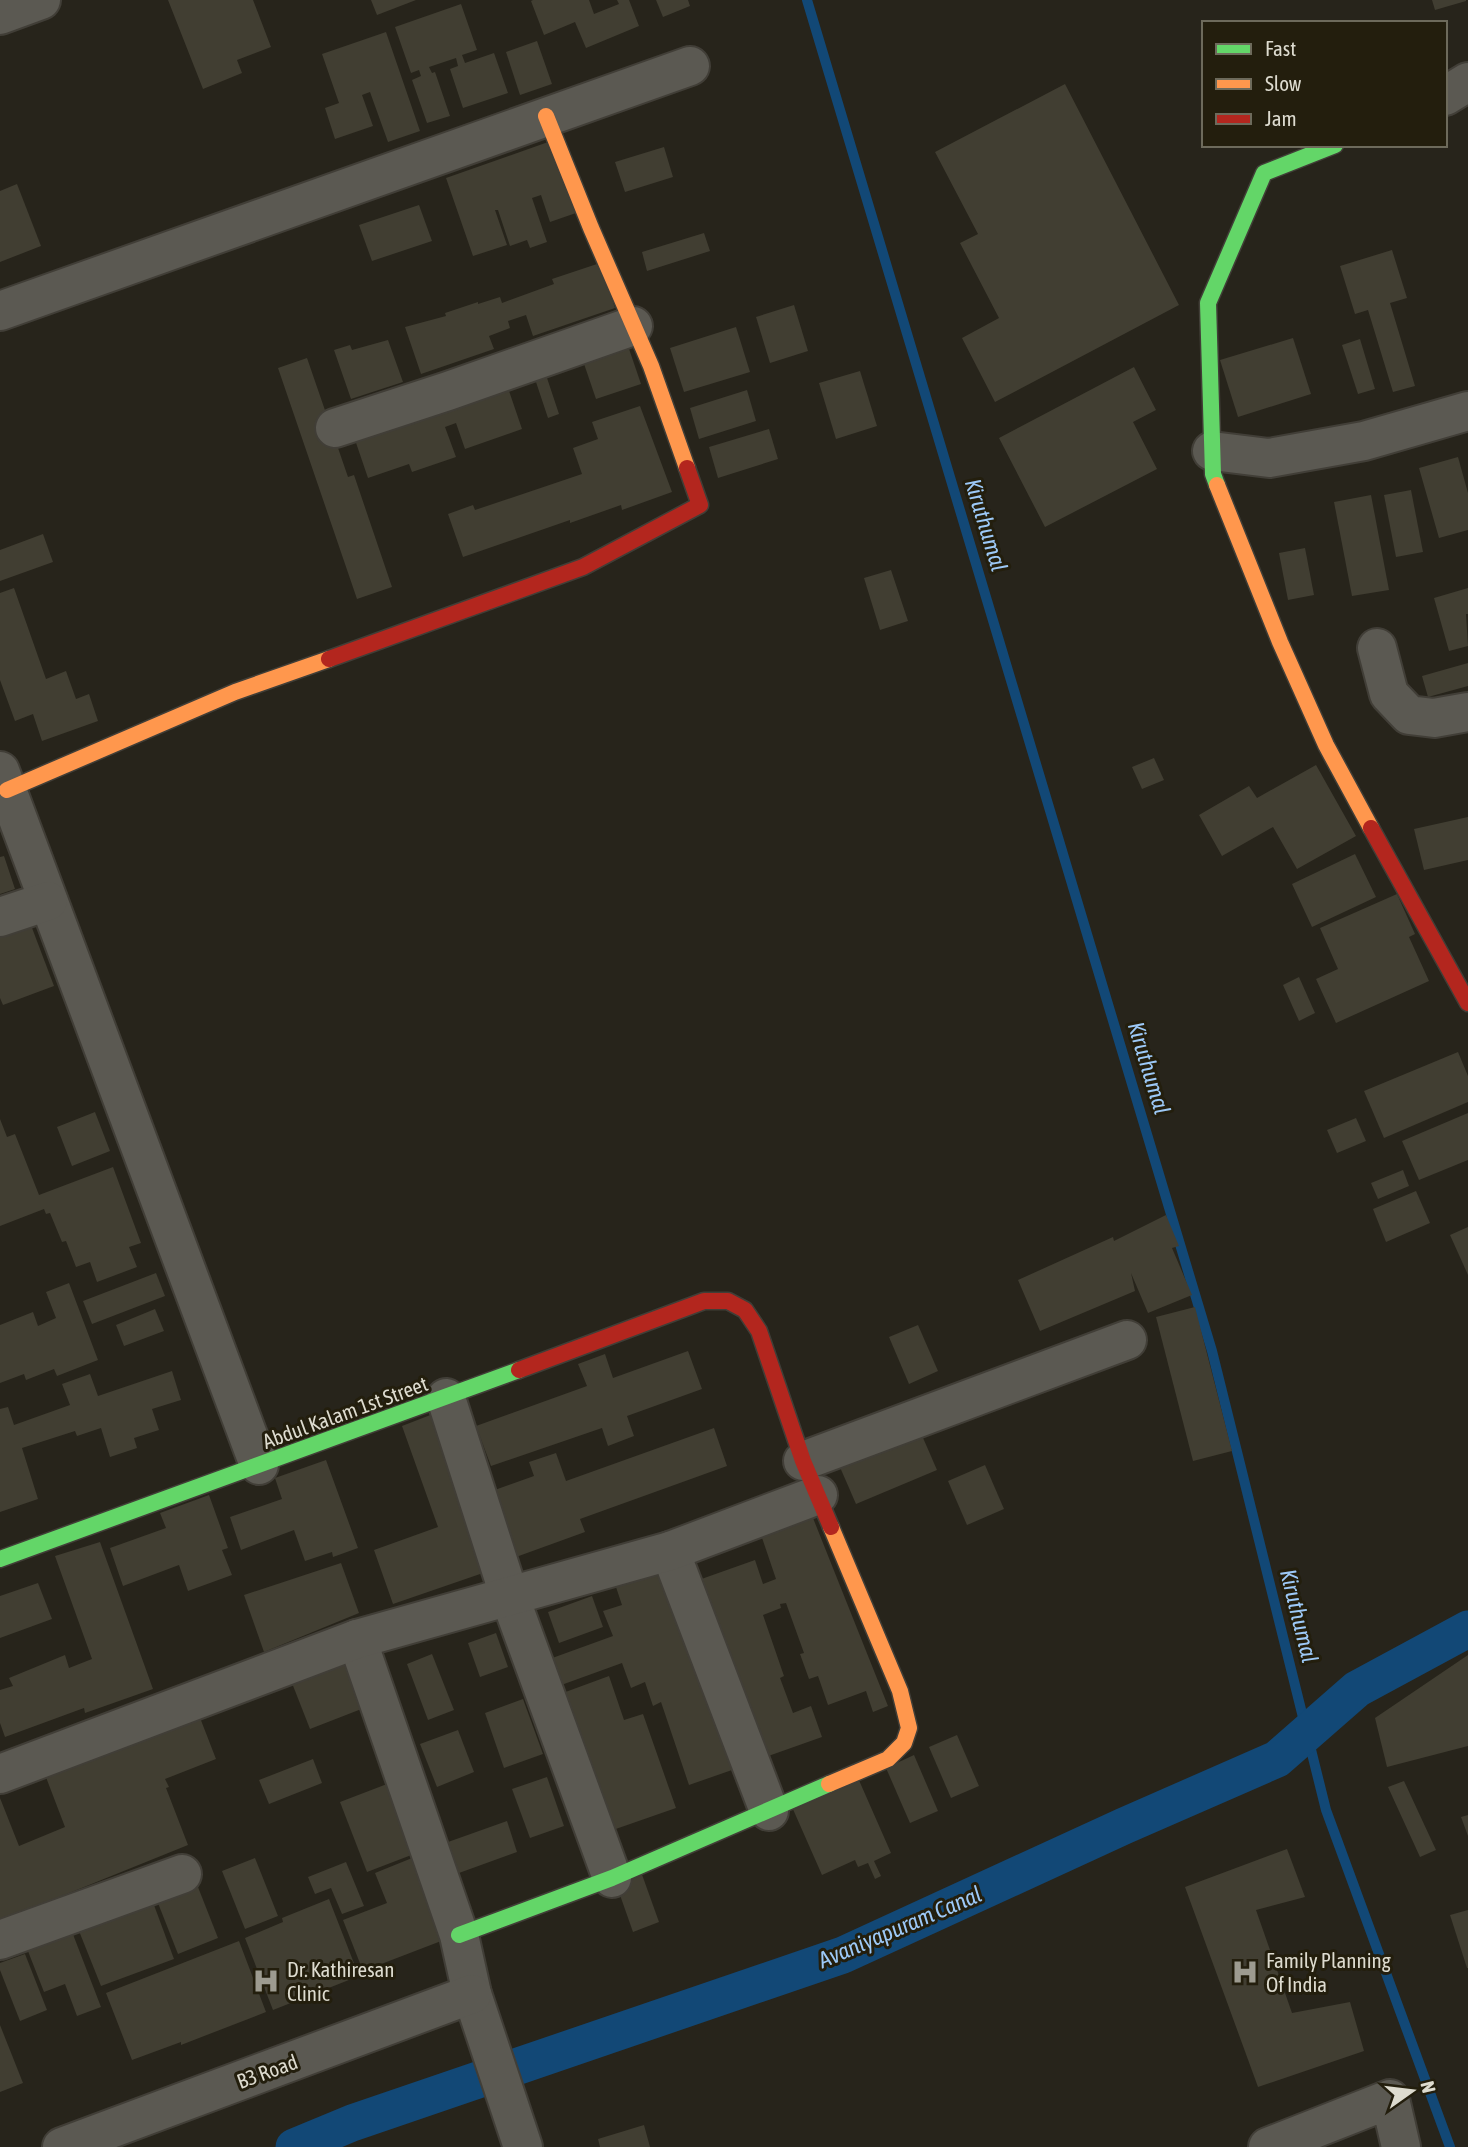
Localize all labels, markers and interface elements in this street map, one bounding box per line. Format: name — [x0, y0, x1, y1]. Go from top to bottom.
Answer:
legend — [1202, 21, 1447, 147]
text: Fast — [1265, 36, 1296, 60]
text: Slow — [1265, 71, 1302, 95]
text: Jam — [1265, 106, 1297, 130]
water label: Kiruthumal — [960, 476, 1012, 574]
water label: Kiruthumal — [1123, 1019, 1175, 1117]
street label: Abdul Kalam 1st Street — [259, 1371, 431, 1453]
water label: Kiruthumal — [1275, 1567, 1323, 1665]
water label: Avaniyapuram Canal — [813, 1881, 986, 1974]
place label: Family Planning Of India — [1266, 1948, 1391, 1996]
place label: Dr. Kathiresan Clinic — [287, 1957, 395, 2005]
hospital icon: Family Planning Of India — [1230, 1957, 1260, 1987]
hospital icon: Dr. Kathiresan Clinic — [251, 1966, 281, 1996]
street label: B3 Road — [233, 2049, 301, 2093]
north arrow — [1377, 2056, 1447, 2126]
text: N — [1416, 2079, 1441, 2095]

